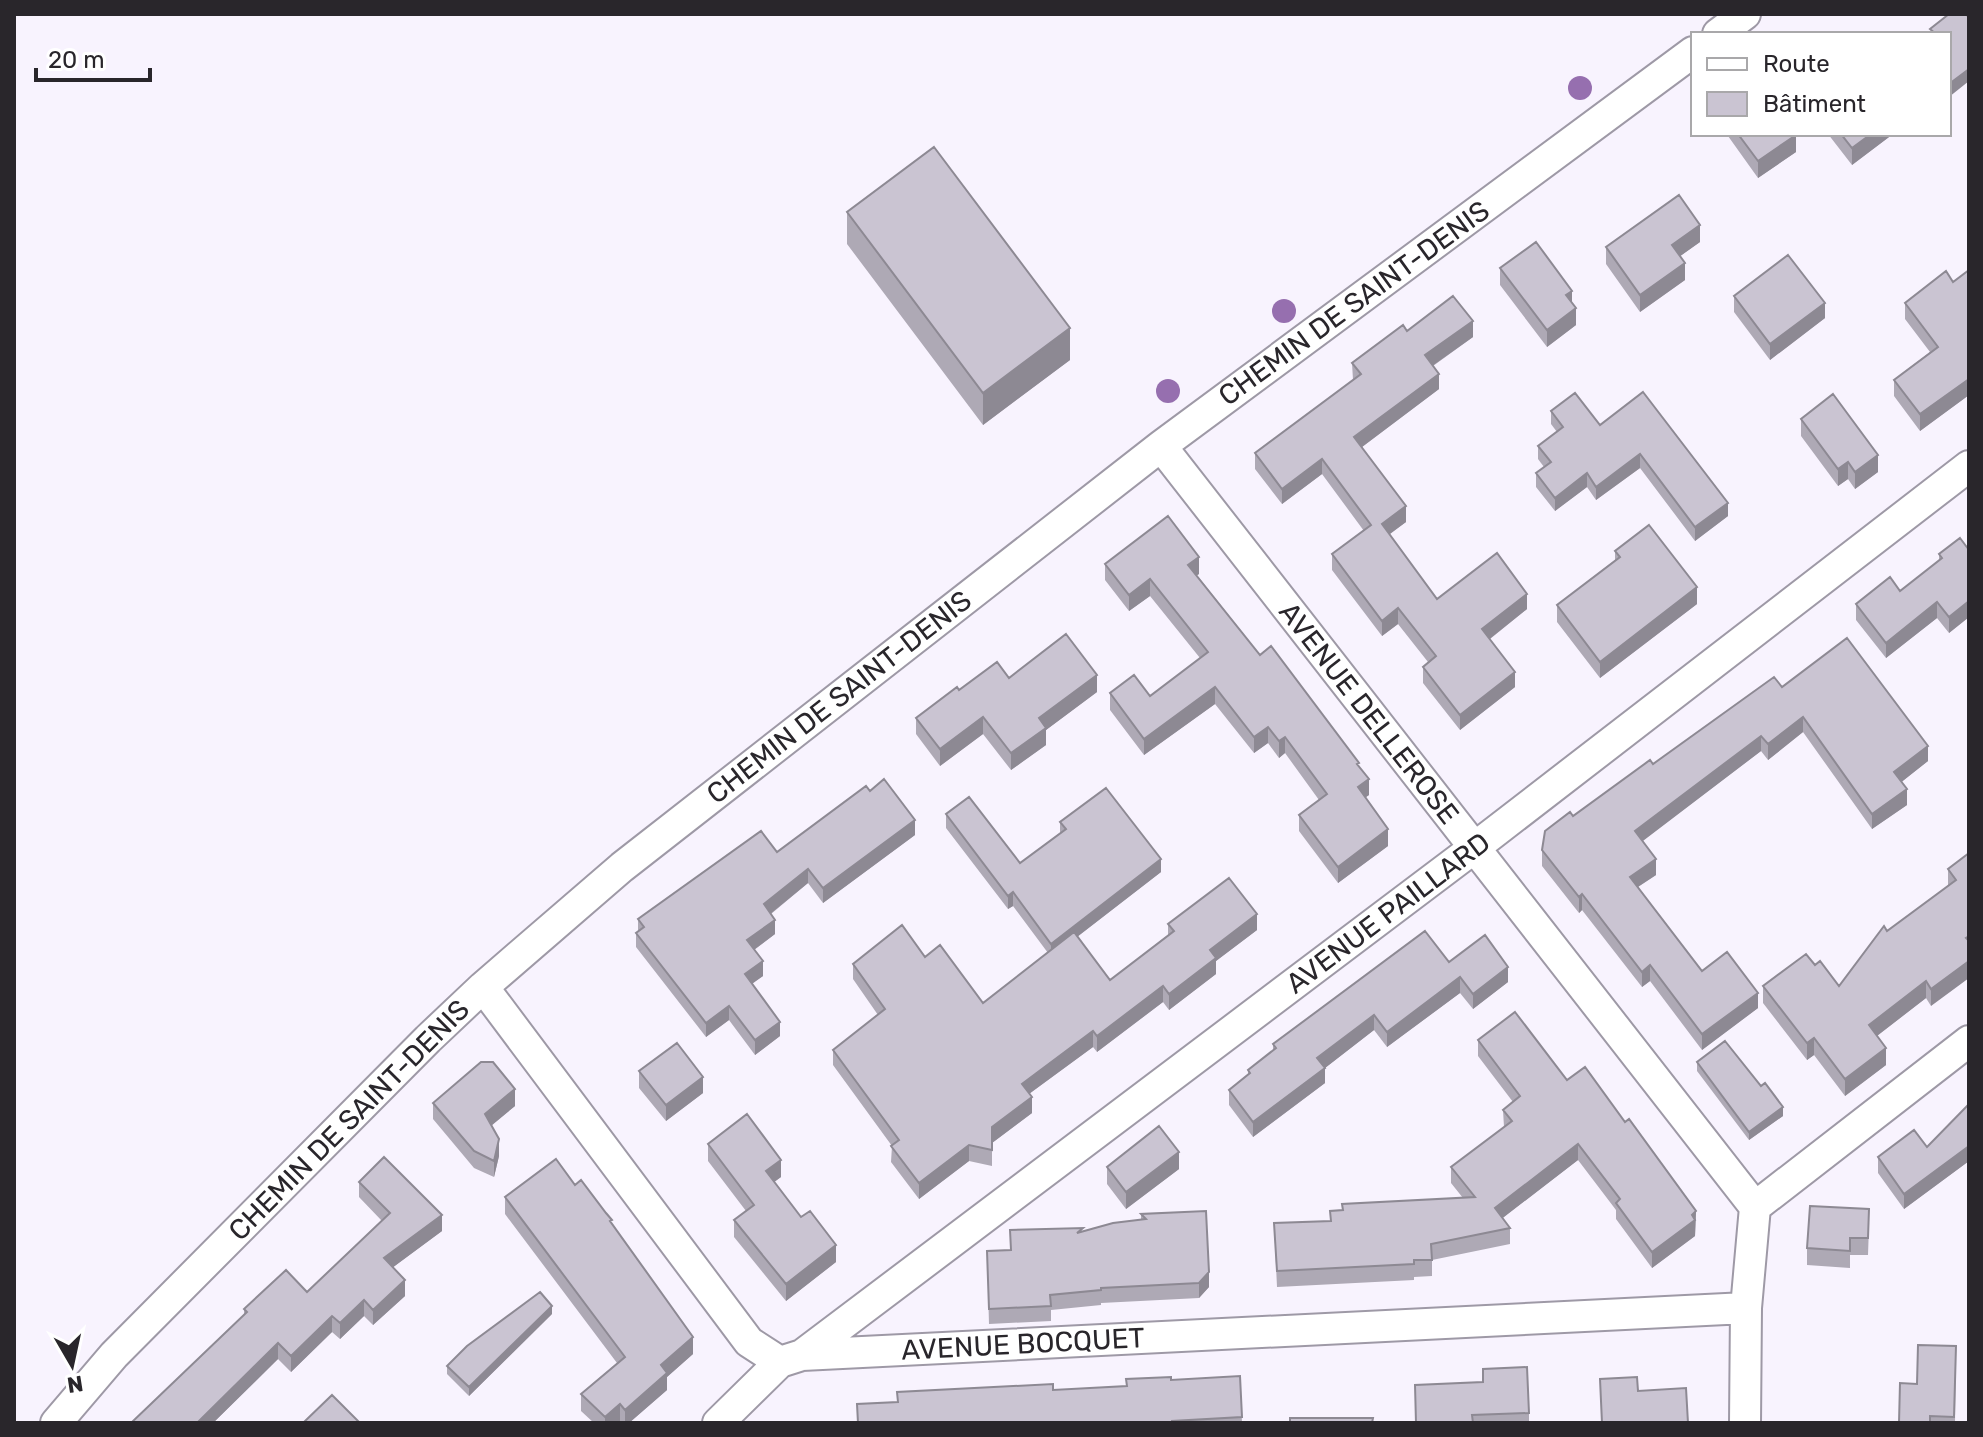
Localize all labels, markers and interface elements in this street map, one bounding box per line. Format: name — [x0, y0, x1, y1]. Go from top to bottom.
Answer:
scale bar — [36, 32, 150, 82]
legend — [1691, 32, 1951, 136]
text: 20 m — [48, 46, 105, 74]
text: Route — [1763, 50, 1830, 78]
text: Bâtiment — [1763, 90, 1866, 118]
street label: CHEMIN DE SAINT-DENIS — [1212, 194, 1496, 412]
street label: CHEMIN DE SAINT-DENIS — [700, 584, 978, 810]
street label: AVENUE DELLEROSE — [1272, 596, 1466, 830]
street label: AVENUE PAILLARD — [1280, 826, 1496, 1000]
street label: CHEMIN DE SAINT-DENIS — [222, 993, 476, 1247]
street label: AVENUE BOCQUET — [900, 1321, 1146, 1367]
north arrow — [32, 1325, 112, 1405]
text: N — [65, 1370, 85, 1399]

